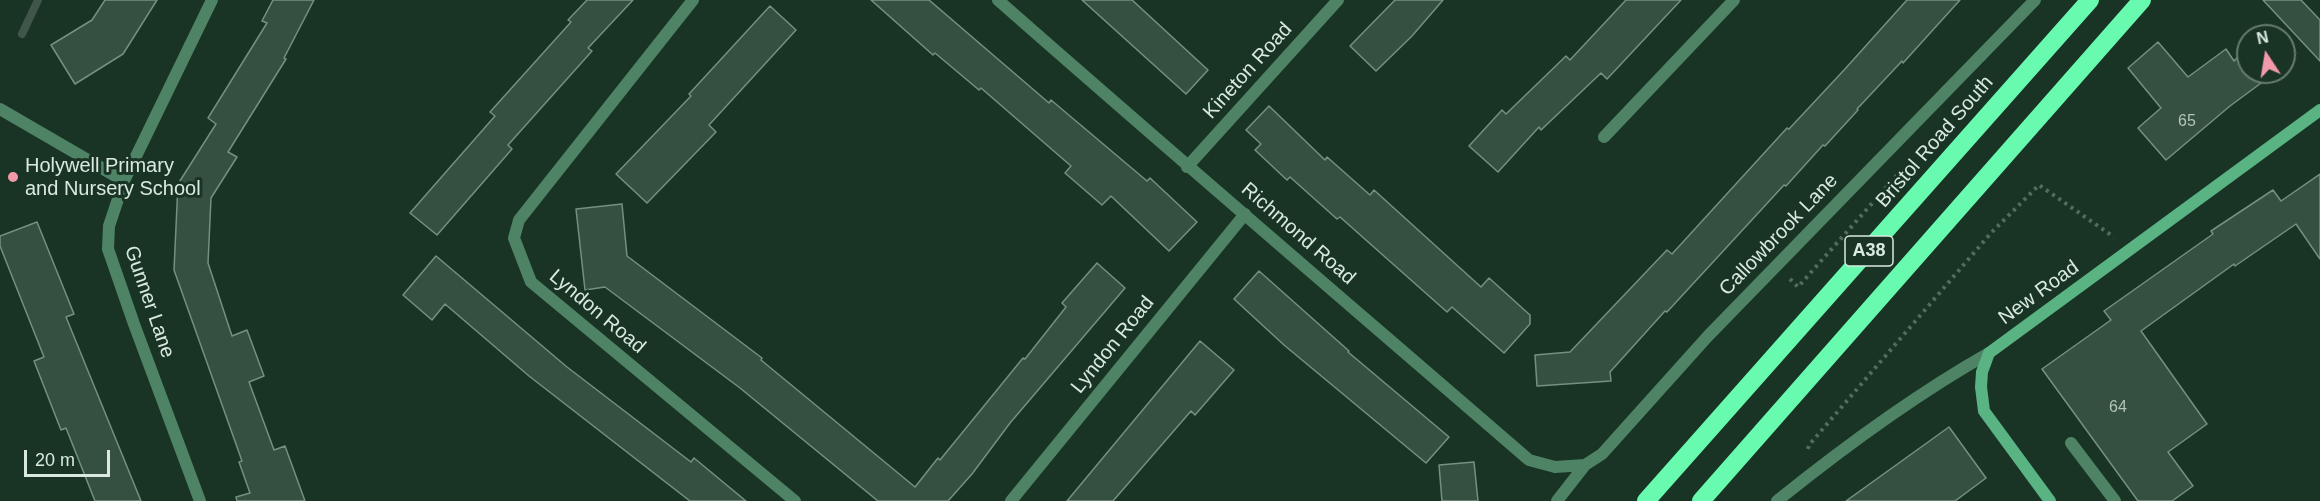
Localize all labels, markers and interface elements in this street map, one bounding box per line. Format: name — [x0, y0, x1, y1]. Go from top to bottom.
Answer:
street label: Kineton Road — [1199, 18, 1297, 124]
north arrow — [2236, 24, 2296, 84]
text: N — [2255, 28, 2270, 47]
street label: Bristol Road South — [1871, 71, 1999, 213]
house number: 65 — [2178, 112, 2196, 132]
place label: Holywell Primary and Nursery School — [25, 154, 201, 201]
street label: Callowbrook Lane — [1715, 169, 1843, 301]
marker: Holywell Primary and Nursery School — [6, 170, 20, 184]
street label: Richmond Road — [1236, 178, 1360, 290]
road number: A38 — [1845, 236, 1893, 266]
street label: Gunner Lane — [119, 243, 179, 361]
street label: New Road — [1994, 256, 2084, 330]
street label: Lyndon Road — [544, 265, 650, 359]
street label: Lyndon Road — [1066, 292, 1160, 398]
house number: 64 — [2109, 398, 2127, 418]
scale bar — [27, 438, 112, 476]
text: 20 m — [35, 450, 75, 470]

